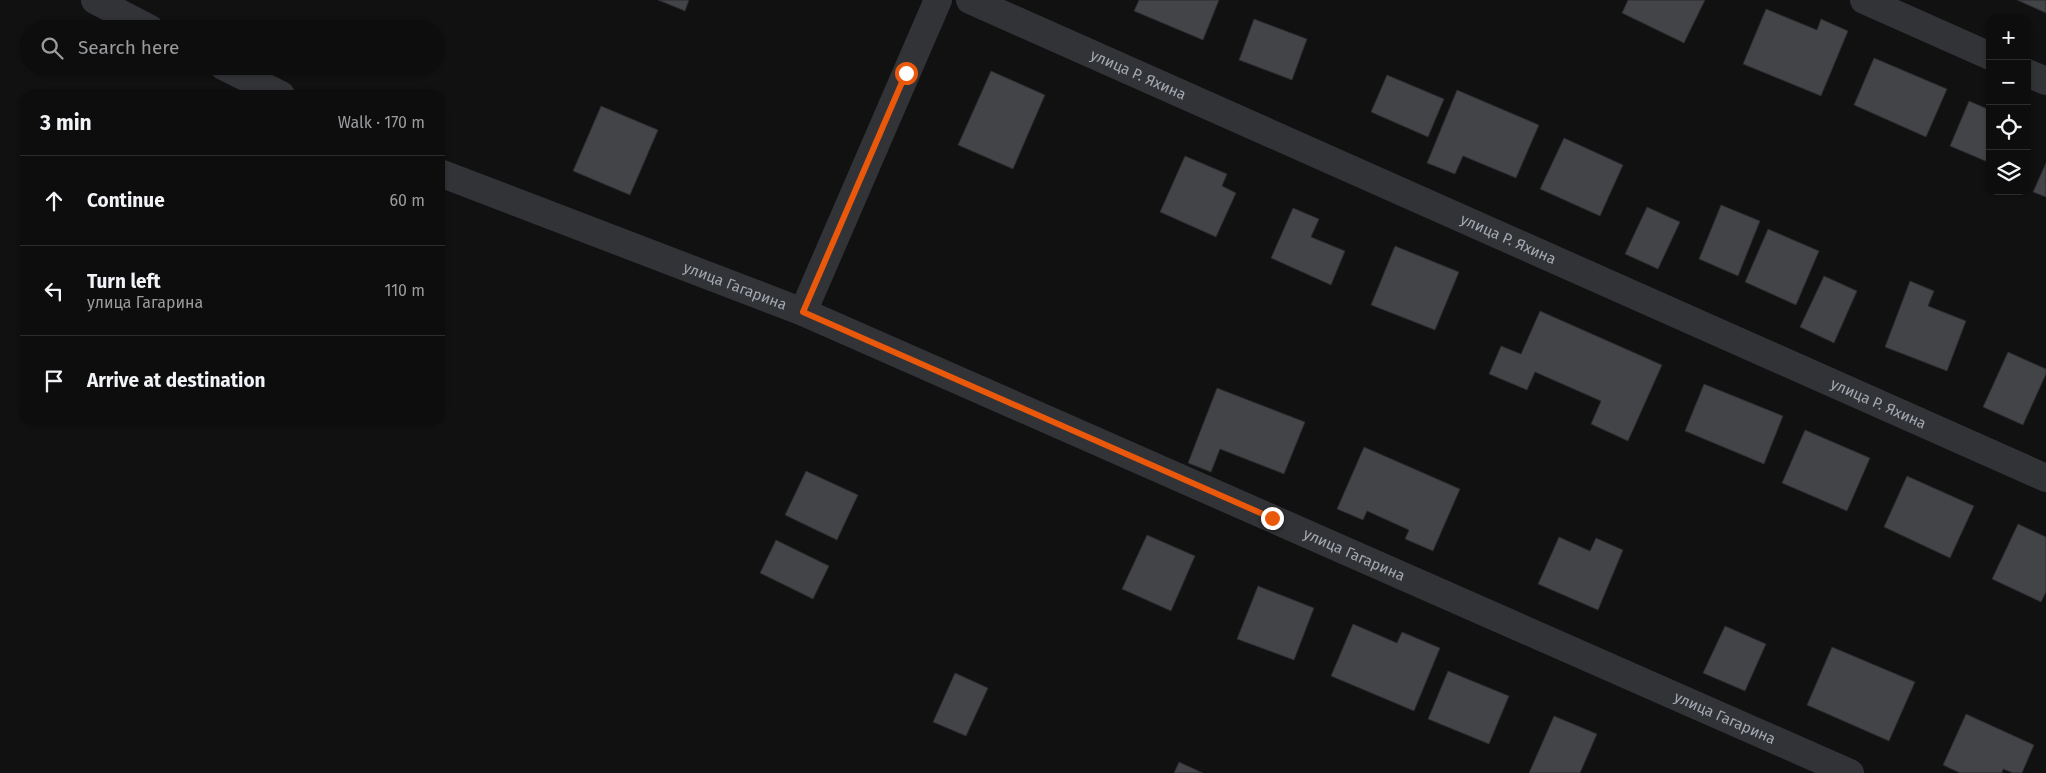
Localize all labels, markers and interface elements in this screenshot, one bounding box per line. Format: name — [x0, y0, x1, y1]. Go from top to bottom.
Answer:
map controls — [1986, 15, 2031, 195]
button: + — [1986, 15, 2031, 60]
search box — [20, 20, 445, 75]
icon: search — [38, 34, 66, 62]
text: Search here — [78, 36, 179, 59]
street label: улица Р. Яхина — [1088, 46, 1189, 104]
button: − — [1986, 60, 2031, 105]
route start — [895, 62, 918, 85]
button: locate — [1986, 105, 2031, 150]
text: 3 min — [40, 110, 92, 136]
text: Walk · 170 m — [338, 113, 425, 132]
button: layers — [1986, 150, 2031, 195]
icon: ahead — [40, 187, 68, 215]
text: Continue — [87, 189, 165, 212]
text: 60 m — [390, 191, 425, 210]
street label: улица Р. Яхина — [1458, 210, 1559, 268]
street label: улица Гагарина — [681, 258, 789, 314]
text: Turn left — [87, 270, 161, 293]
icon: left — [40, 277, 68, 305]
text: 110 m — [384, 281, 425, 300]
text: улица Гагарина — [87, 293, 203, 312]
icon: arrive — [40, 367, 68, 395]
text: Arrive at destination — [87, 369, 266, 392]
street label: улица Р. Яхина — [1828, 374, 1929, 433]
route end — [1261, 507, 1284, 530]
street label: улица Гагарина — [1301, 524, 1408, 585]
street label: улица Гагарина — [1671, 688, 1778, 748]

